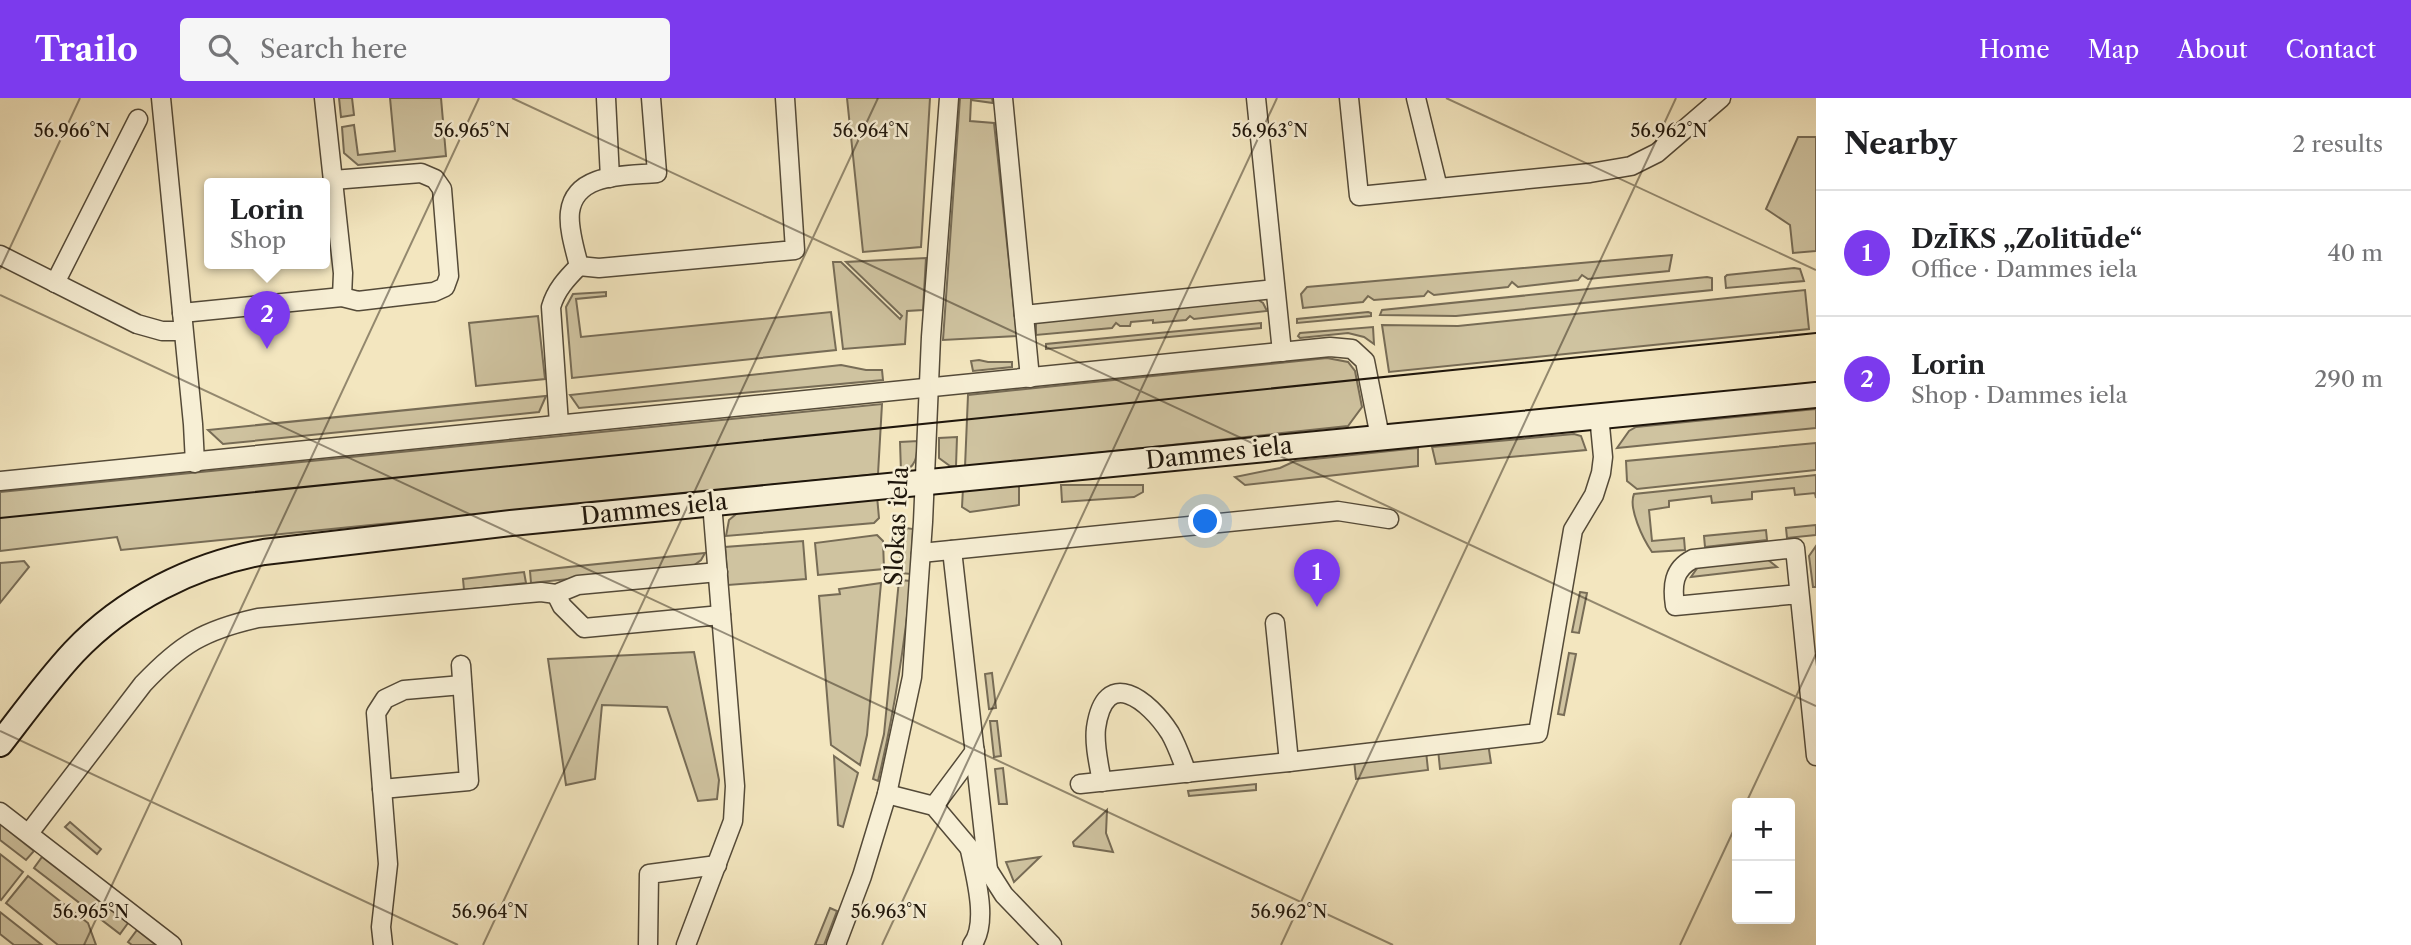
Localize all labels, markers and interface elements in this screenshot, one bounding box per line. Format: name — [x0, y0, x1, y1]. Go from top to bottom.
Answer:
search box — [180, 18, 670, 81]
text: Trailo — [35, 29, 138, 70]
icon: search — [204, 30, 242, 68]
text: Search here — [260, 33, 407, 65]
text: Home — [1979, 35, 2050, 64]
text: Map — [2088, 35, 2139, 64]
text: About — [2177, 35, 2248, 64]
text: Contact — [2286, 35, 2376, 64]
text: 56.966°N — [34, 120, 110, 142]
text: 56.965°N — [434, 120, 510, 142]
text: 56.964°N — [833, 120, 909, 142]
text: 56.963°N — [1232, 120, 1308, 142]
text: 56.962°N — [1631, 120, 1708, 142]
text: Nearby — [1844, 125, 1957, 162]
text: 2 results — [2292, 130, 2383, 158]
popup — [204, 178, 330, 269]
text: Lorin — [230, 194, 304, 226]
text: DzĪKS „Zolitūde“ — [1911, 223, 2142, 255]
text: Shop — [230, 226, 286, 254]
text: 1 — [1862, 239, 1872, 267]
text: 40 m — [2328, 239, 2383, 267]
text: Office · Dammes iela — [1911, 255, 2137, 283]
pin: 2 — [244, 291, 290, 349]
text: Lorin — [1911, 349, 1985, 381]
text: 2 — [1860, 365, 1874, 393]
text: 290 m — [2314, 365, 2383, 393]
text: Shop · Dammes iela — [1911, 381, 2128, 409]
street label: Dammes iela — [1144, 430, 1294, 475]
street label: Slokas iela — [879, 465, 914, 586]
street label: Dammes iela — [579, 486, 729, 531]
your location — [1188, 504, 1222, 538]
pin: 1 — [1294, 549, 1340, 607]
map controls — [1732, 798, 1795, 924]
button: + — [1732, 798, 1795, 861]
button: − — [1732, 861, 1795, 924]
text: 56.965°N — [53, 901, 129, 923]
text: 56.964°N — [452, 901, 528, 923]
text: 56.963°N — [851, 901, 927, 923]
text: 56.962°N — [1251, 901, 1328, 923]

